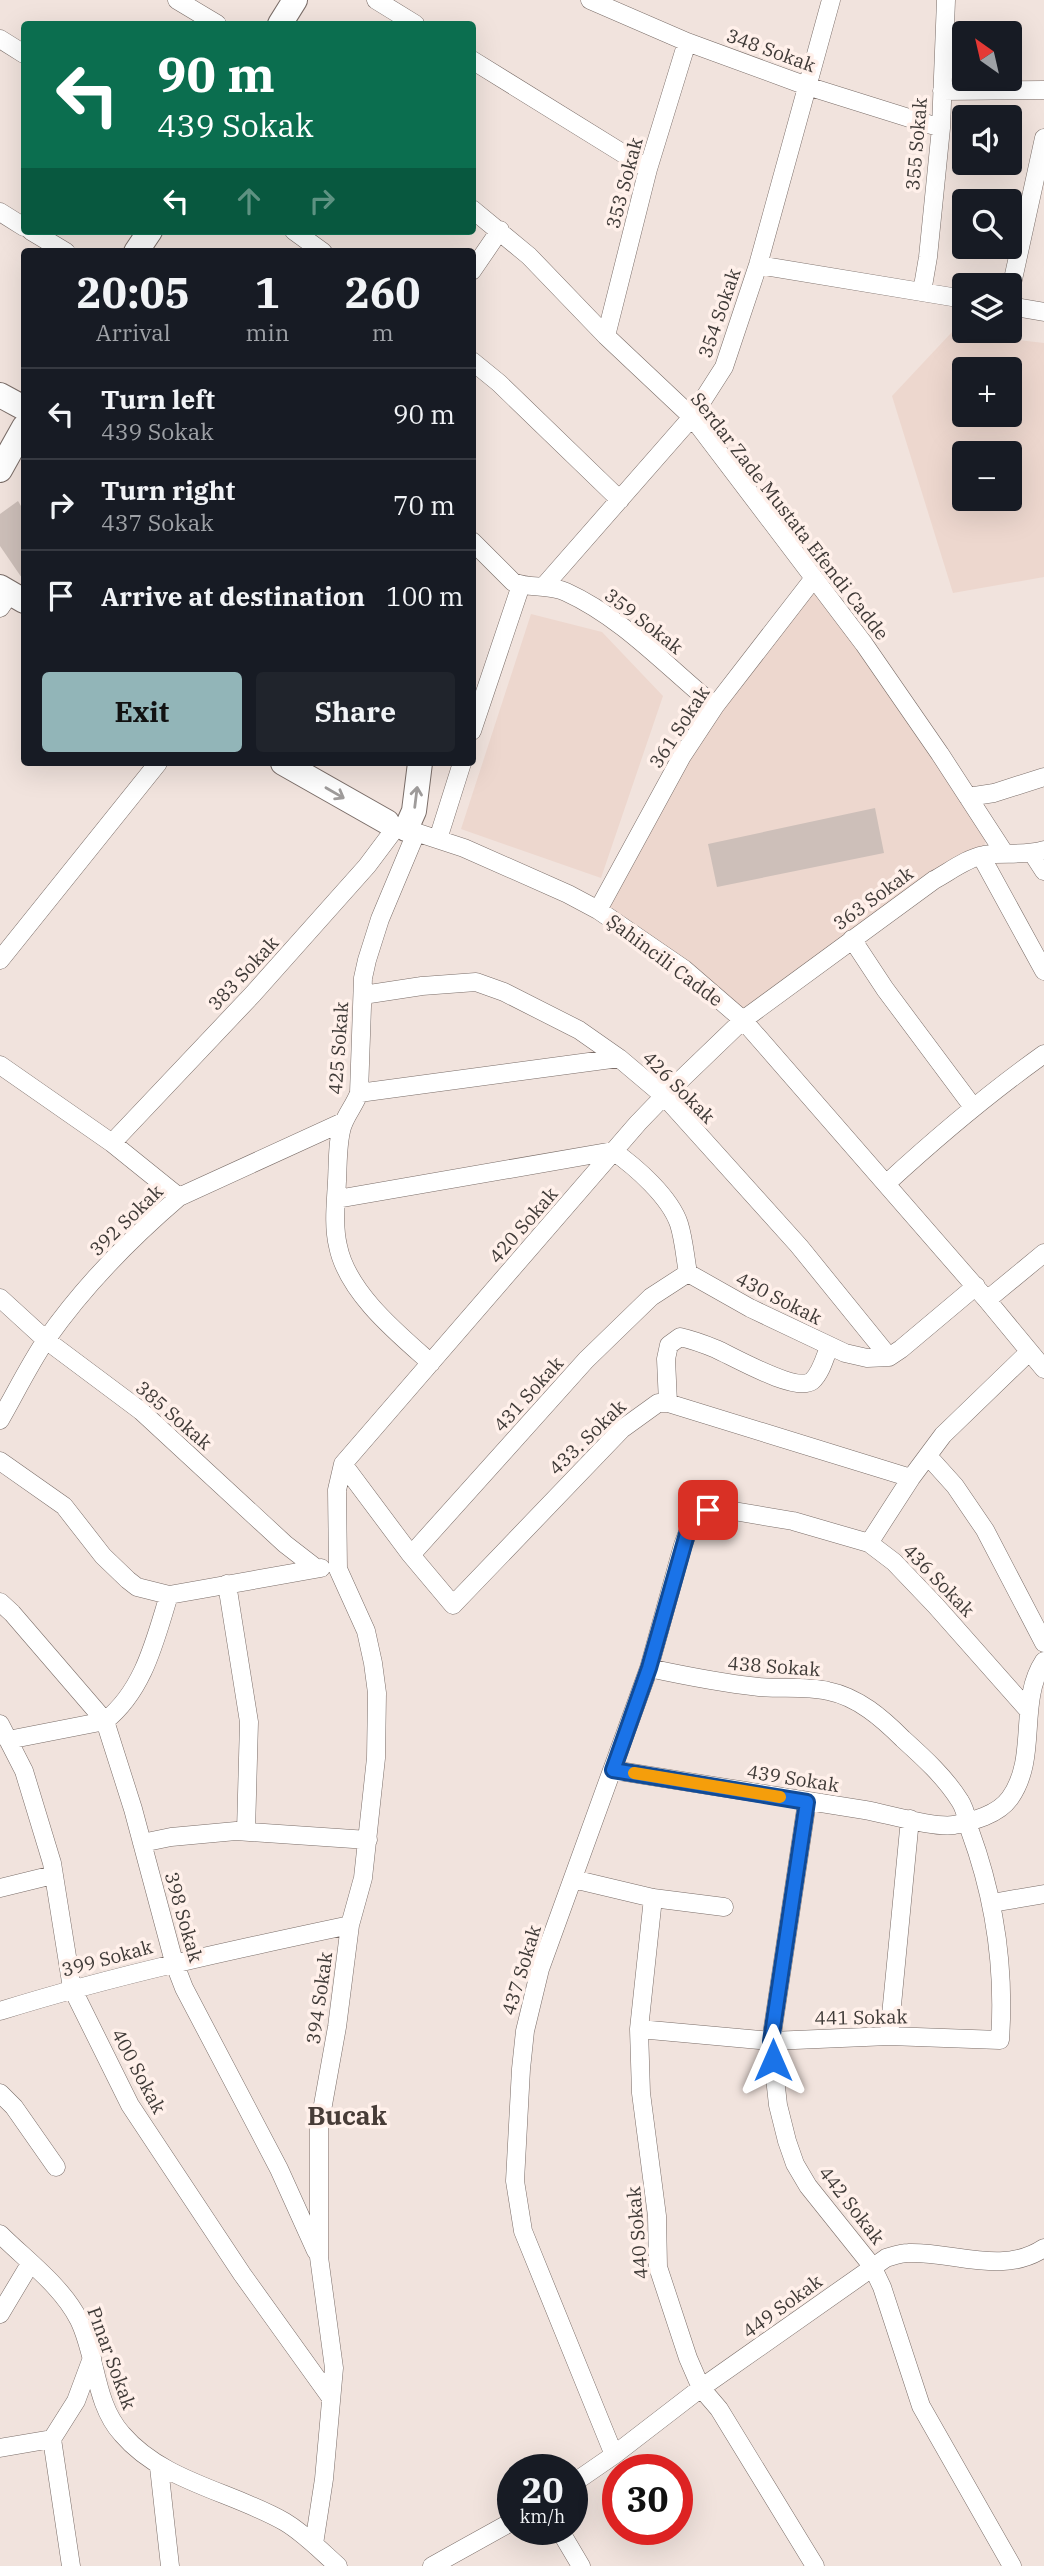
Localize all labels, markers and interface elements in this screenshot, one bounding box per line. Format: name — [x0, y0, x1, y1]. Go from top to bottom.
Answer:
north arrow — [952, 21, 1022, 91]
map controls — [952, 21, 1022, 511]
street label: 348 Sokak — [723, 23, 819, 77]
text: 90 m — [157, 42, 275, 105]
icon: left — [42, 49, 133, 140]
street label: 355 Sokak — [900, 97, 932, 191]
text: 439 Sokak — [157, 104, 314, 146]
button: sound — [952, 105, 1022, 175]
street label: 353 Sokak — [600, 135, 648, 231]
icon: left — [157, 182, 195, 220]
icon: ahead — [230, 182, 268, 220]
icon: right — [303, 182, 341, 220]
button: search — [952, 189, 1022, 259]
text: 20:05 — [76, 265, 190, 320]
text: 1 — [255, 265, 280, 320]
text: 260 — [345, 265, 420, 320]
street label: 354 Sokak — [693, 265, 745, 361]
button: layers — [952, 273, 1022, 343]
text: Arrival — [96, 317, 171, 347]
text: min — [246, 317, 289, 347]
text: m — [372, 317, 394, 347]
button: + — [952, 357, 1022, 427]
text: Turn left — [101, 382, 215, 416]
street label: Serdar Zade Mustata Efendi Cadde — [686, 387, 894, 645]
icon: left — [42, 395, 80, 433]
text: 90 m — [393, 397, 455, 431]
text: 439 Sokak — [101, 416, 214, 446]
button: − — [952, 441, 1022, 511]
text: Turn right — [101, 473, 235, 507]
icon: right — [42, 486, 80, 524]
text: 70 m — [393, 488, 455, 522]
text: 437 Sokak — [101, 507, 214, 537]
icon: arrive — [42, 577, 80, 615]
text: Arrive at destination — [101, 579, 365, 613]
text: 100 m — [386, 579, 464, 613]
street label: 359 Sokak — [600, 583, 688, 659]
button: Exit — [42, 672, 242, 752]
button: Share — [256, 672, 455, 752]
street label: 361 Sokak — [644, 681, 714, 773]
one-way arrow — [324, 786, 344, 800]
one-way arrow — [409, 786, 422, 809]
street label: 363 Sokak — [828, 861, 918, 935]
street label: Şahincili Cadde — [602, 909, 728, 1011]
street label: 383 Sokak — [202, 931, 284, 1015]
street label: 425 Sokak — [323, 1001, 353, 1095]
street label: 426 Sokak — [638, 1046, 720, 1128]
street label: 392 Sokak — [84, 1179, 168, 1261]
street label: 420 Sokak — [483, 1182, 563, 1268]
street label: 430 Sokak — [732, 1266, 826, 1330]
street label: 431 Sokak — [488, 1351, 568, 1437]
street label: 385 Sokak — [131, 1375, 217, 1455]
street label: 433. Sokak — [543, 1394, 631, 1480]
pin — [678, 1480, 738, 1540]
icon: arrive — [689, 1491, 727, 1529]
street label: 436 Sokak — [898, 1538, 980, 1622]
street label: 438 Sokak — [727, 1651, 821, 1681]
street label: 439 Sokak — [745, 1759, 841, 1797]
street label: 398 Sokak — [160, 1869, 208, 1965]
street label: 437 Sokak — [496, 1922, 546, 2018]
street label: 399 Sokak — [59, 1934, 155, 1982]
street label: 394 Sokak — [301, 1950, 337, 2046]
street label: 441 Sokak — [814, 2004, 908, 2030]
position arrow — [736, 2023, 810, 2097]
street label: 400 Sokak — [107, 2024, 171, 2118]
district label: Bucak — [307, 2098, 388, 2132]
street label: 442 Sokak — [814, 2161, 890, 2249]
street label: 440 Sokak — [621, 2186, 653, 2280]
street label: 449 Sokak — [737, 2269, 827, 2343]
street label: Pınar Sokak — [82, 2303, 142, 2413]
speed limit sign: 30 — [602, 2454, 693, 2545]
text: 20 — [521, 2467, 564, 2513]
text: km/h — [520, 2505, 565, 2528]

